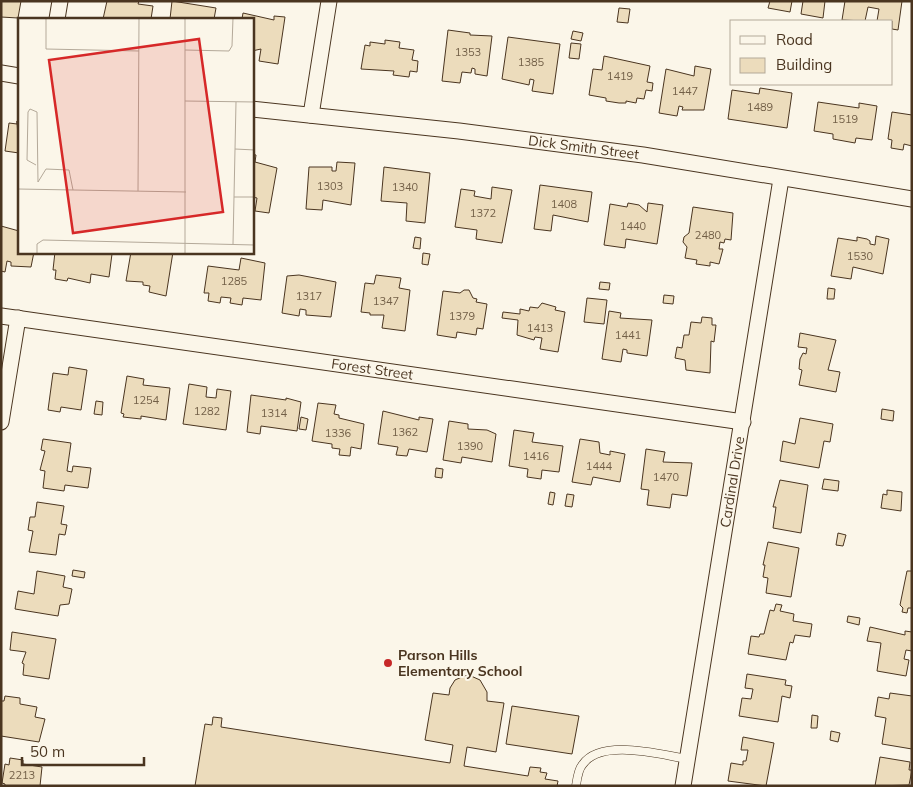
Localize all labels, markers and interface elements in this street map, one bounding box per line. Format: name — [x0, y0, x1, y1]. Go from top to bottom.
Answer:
inset map — [18, 18, 254, 254]
legend — [730, 20, 893, 85]
text: Road — [776, 30, 813, 49]
house number: 1353 — [455, 45, 481, 59]
house number: 1385 — [518, 55, 545, 69]
text: Building — [776, 55, 832, 74]
house number: 1419 — [607, 69, 633, 83]
house number: 1447 — [672, 84, 698, 98]
house number: 1489 — [747, 100, 773, 114]
house number: 1519 — [832, 112, 858, 126]
street label: Dick Smith Street — [527, 131, 640, 163]
house number: 1303 — [317, 179, 343, 193]
house number: 1340 — [392, 180, 419, 194]
house number: 1408 — [551, 197, 578, 211]
house number: 1372 — [470, 206, 497, 220]
house number: 1440 — [620, 219, 647, 233]
house number: 2480 — [695, 228, 722, 242]
house number: 1530 — [847, 249, 874, 263]
house number: 1285 — [221, 274, 248, 288]
house number: 1317 — [296, 289, 322, 303]
house number: 1347 — [373, 294, 399, 308]
house number: 1379 — [449, 309, 475, 323]
house number: 1413 — [527, 321, 553, 335]
house number: 1441 — [615, 328, 641, 342]
street label: Forest Street — [330, 354, 414, 384]
house number: 1254 — [133, 393, 160, 407]
house number: 1282 — [194, 404, 221, 418]
house number: 1314 — [261, 406, 288, 420]
house number: 1362 — [392, 425, 419, 439]
house number: 1336 — [325, 426, 352, 440]
street label: Cardinal Drive — [716, 435, 748, 529]
house number: 1390 — [457, 439, 484, 453]
house number: 1416 — [523, 449, 550, 463]
house number: 1444 — [586, 459, 613, 473]
house number: 1470 — [653, 470, 680, 484]
place label: Parson Hills Elementary School — [398, 646, 522, 680]
marker: Parson Hills Elementary School — [382, 657, 394, 669]
scale bar — [22, 734, 145, 766]
text: 50 m — [30, 742, 65, 761]
house number: 2213 — [9, 768, 35, 782]

